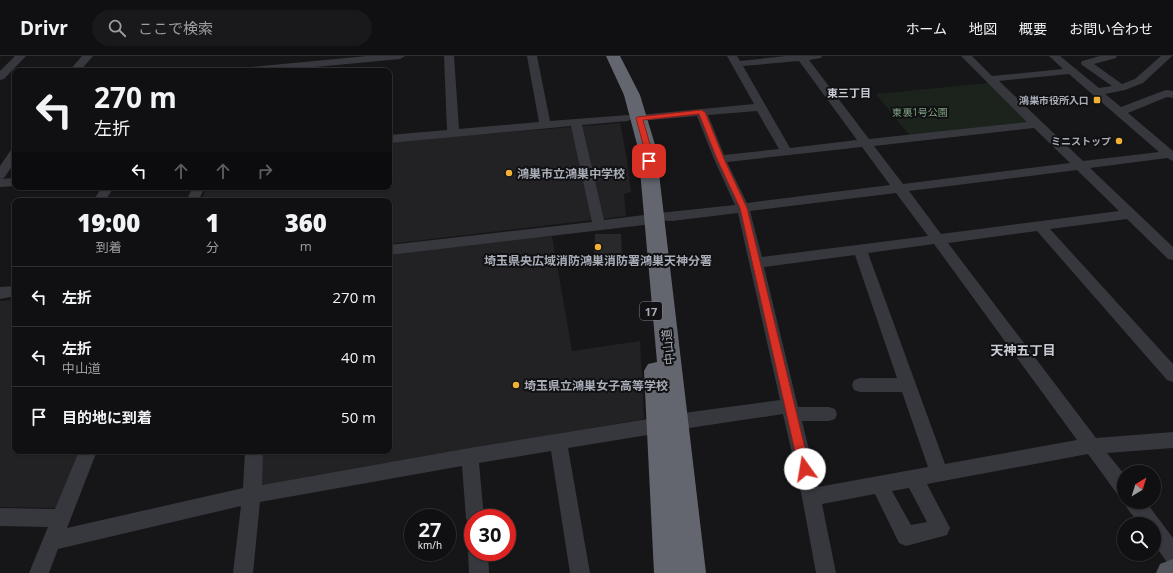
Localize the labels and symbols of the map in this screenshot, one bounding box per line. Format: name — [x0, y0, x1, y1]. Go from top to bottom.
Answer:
district label: 東三丁目 — [827, 85, 871, 100]
place label: 鴻巣市役所入口 — [1019, 93, 1089, 107]
marker: 鴻巣市役所入口 — [1092, 95, 1102, 105]
park label: 東裏1号公園 — [892, 105, 948, 119]
place label: ミニストップ — [1051, 134, 1111, 148]
marker: ミニストップ — [1114, 136, 1124, 146]
pin — [632, 144, 666, 178]
place label: 鴻巣市立鴻巣中学校 — [517, 165, 625, 182]
marker: 鴻巣市立鴻巣中学校 — [504, 168, 514, 178]
marker: 埼玉県央広域消防鴻巣消防署鴻巣天神分署 — [593, 242, 603, 252]
place label: 埼玉県央広域消防鴻巣消防署鴻巣天神分署 — [484, 252, 712, 269]
road number: 17 — [640, 302, 662, 320]
street label: 中山道 — [658, 328, 678, 366]
district label: 天神五丁目 — [990, 341, 1056, 359]
place label: 埼玉県立鴻巣女子高等学校 — [524, 377, 668, 394]
marker: 埼玉県立鴻巣女子高等学校 — [511, 380, 521, 390]
position arrow — [784, 448, 826, 490]
north arrow — [1117, 465, 1161, 509]
speed limit sign: 30 — [464, 509, 516, 561]

